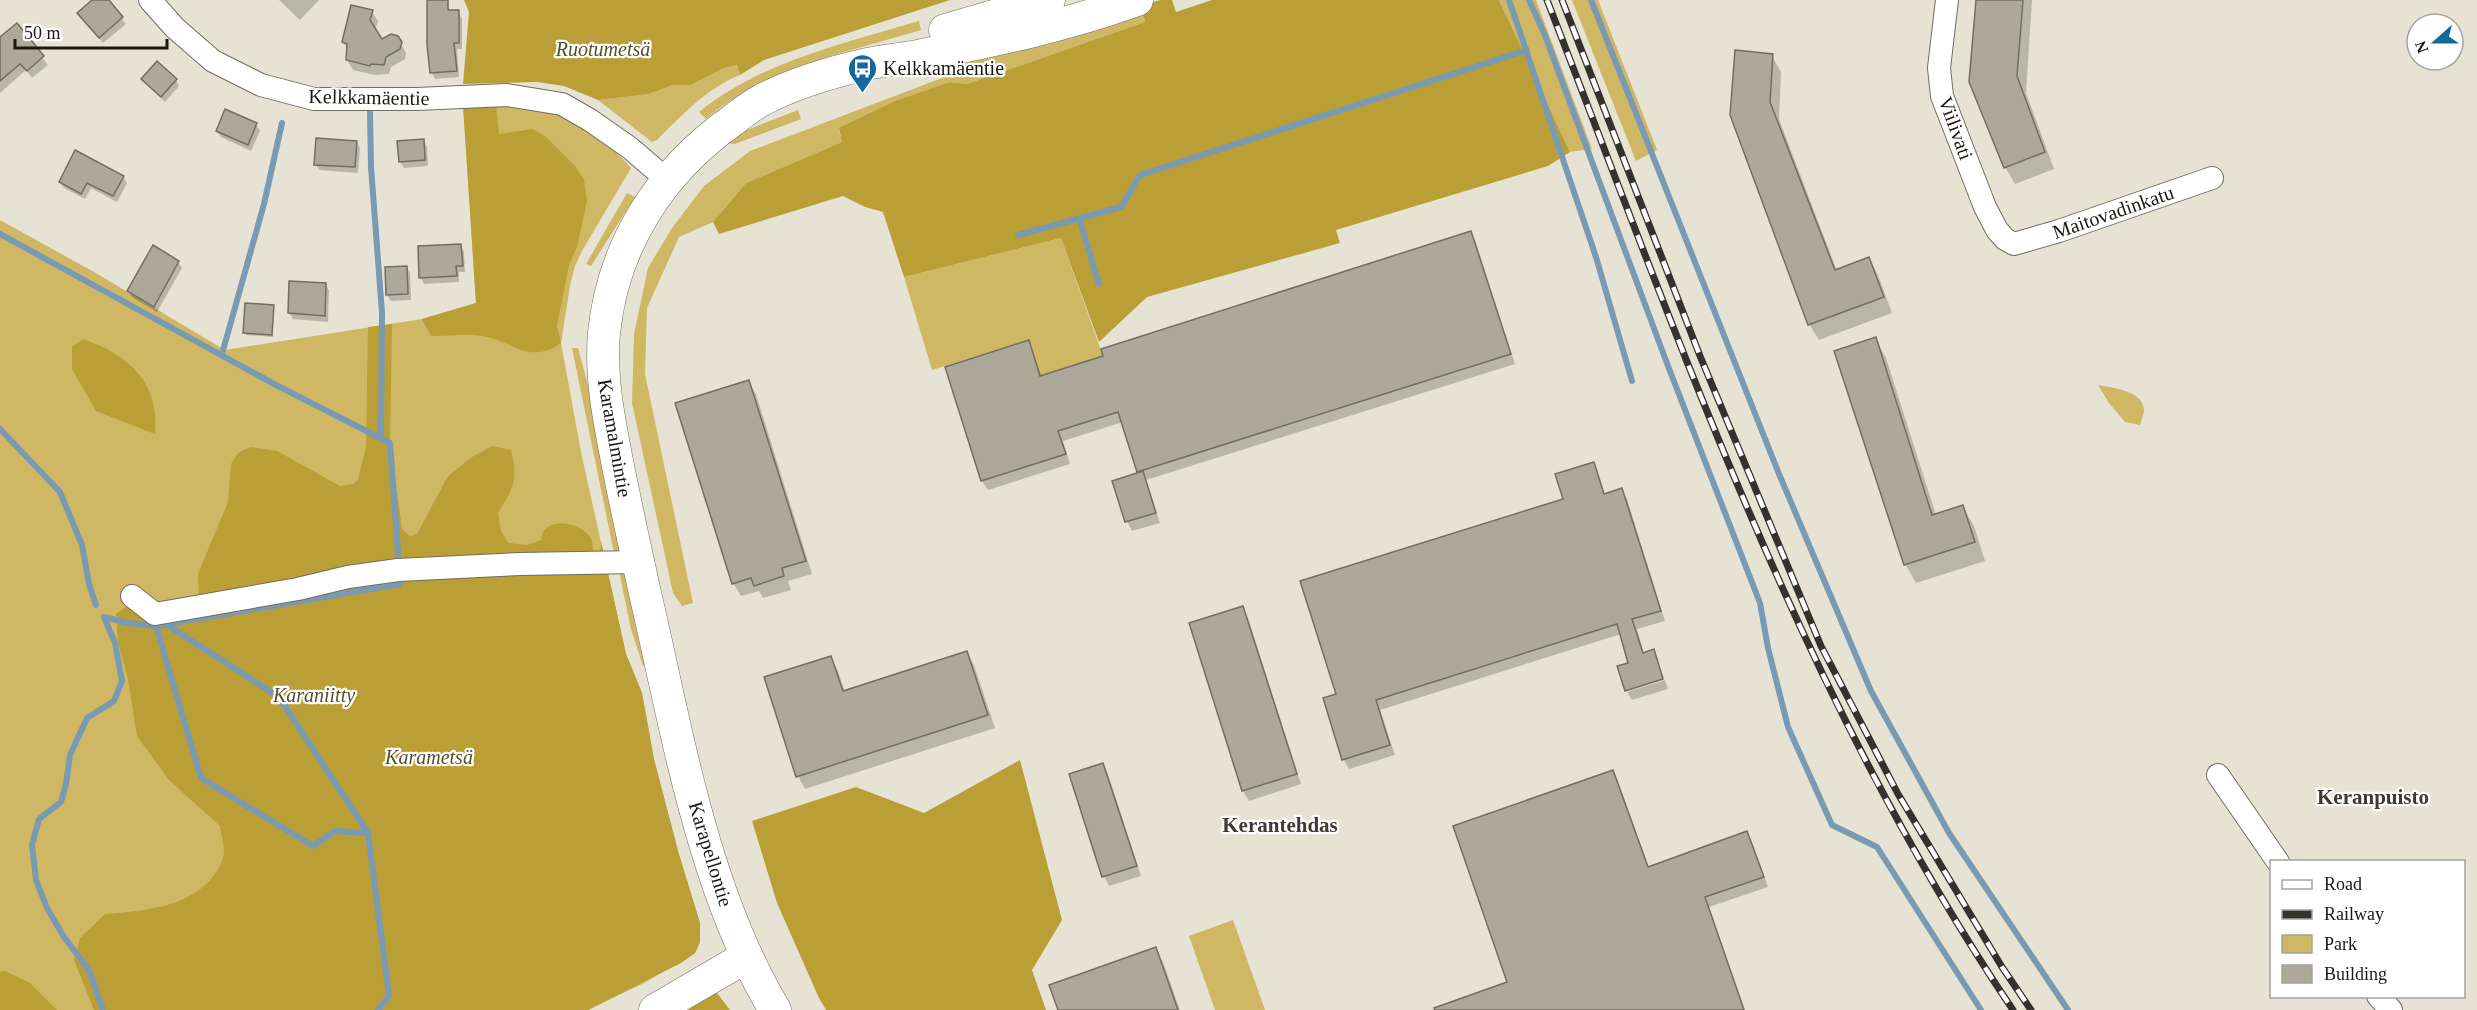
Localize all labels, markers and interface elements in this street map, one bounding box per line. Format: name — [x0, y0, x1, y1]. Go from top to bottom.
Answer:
scale bar — [15, 12, 166, 50]
north arrow — [2405, 12, 2465, 72]
text: 50 m — [24, 23, 61, 43]
park label: Ruotumetsä — [555, 38, 650, 60]
text: N — [2411, 38, 2431, 56]
bus stop icon: Kelkkamäentie — [846, 52, 878, 94]
place label: Kelkkamäentie — [883, 57, 1004, 79]
street label: Kelkkamäentie — [308, 85, 430, 109]
street label: Viilivati — [1934, 93, 1978, 163]
street label: Maitovadinkatu — [2050, 181, 2176, 243]
street label: Karamalmintie — [594, 377, 636, 499]
park label: Karaniitty — [272, 684, 355, 707]
park label: Karametsä — [384, 746, 473, 768]
district label: Keranpuisto — [2317, 785, 2429, 809]
street label: Karapellontie — [684, 799, 737, 910]
district label: Kerantehdas — [1222, 813, 1338, 837]
legend — [2270, 860, 2465, 998]
text: Road — [2324, 874, 2362, 894]
text: Railway — [2324, 904, 2384, 924]
text: Park — [2324, 934, 2357, 954]
text: Building — [2324, 964, 2387, 984]

